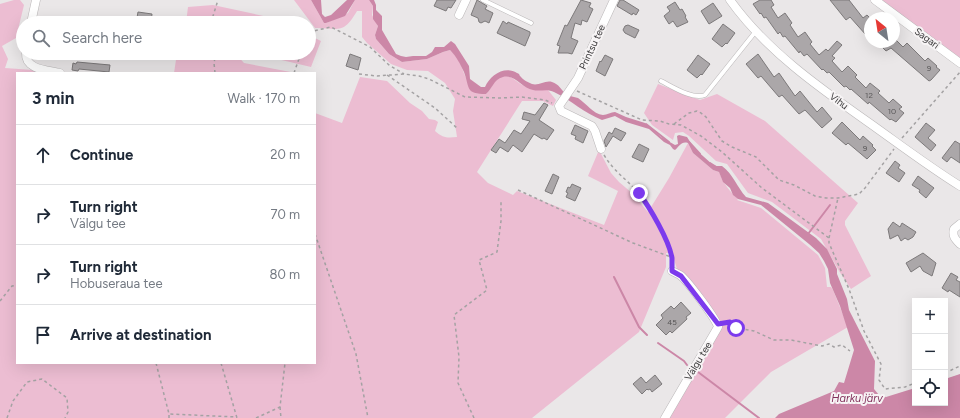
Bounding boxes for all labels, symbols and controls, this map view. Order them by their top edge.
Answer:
north arrow [864,12,900,48]
search box [16,16,316,60]
street label: Printsu tee [576,22,608,72]
street label: Sagari [912,25,942,51]
icon: search [30,27,52,49]
text: Search here [62,29,142,47]
house number: 9 [927,63,932,73]
text: 3 min [32,88,74,108]
street label: Vihu [827,90,851,112]
house number: 12 [865,90,873,100]
text: Walk · 170 m [228,91,300,106]
house number: 10 [888,106,896,116]
house number: 9 [863,143,868,153]
icon: ahead [32,144,54,166]
text: Continue [70,146,133,164]
text: 20 m [270,147,300,162]
route end [630,184,648,202]
text: Turn right [70,198,138,216]
icon: right [32,204,54,226]
text: 70 m [270,207,300,222]
text: Välgu tee [70,216,126,231]
text: Turn right [70,258,138,276]
icon: right [32,264,54,286]
text: 80 m [269,267,300,282]
text: Hobuseraua tee [70,276,163,291]
map controls [912,298,948,406]
button: + [912,298,948,334]
house number: 45 [667,317,677,327]
route start [727,319,745,337]
icon: arrive [32,324,54,346]
text: Arrive at destination [70,326,211,344]
button: − [912,334,948,370]
street label: Välgu tee [681,339,715,383]
button: locate [912,370,948,406]
water label: Harku järv [831,392,884,405]

